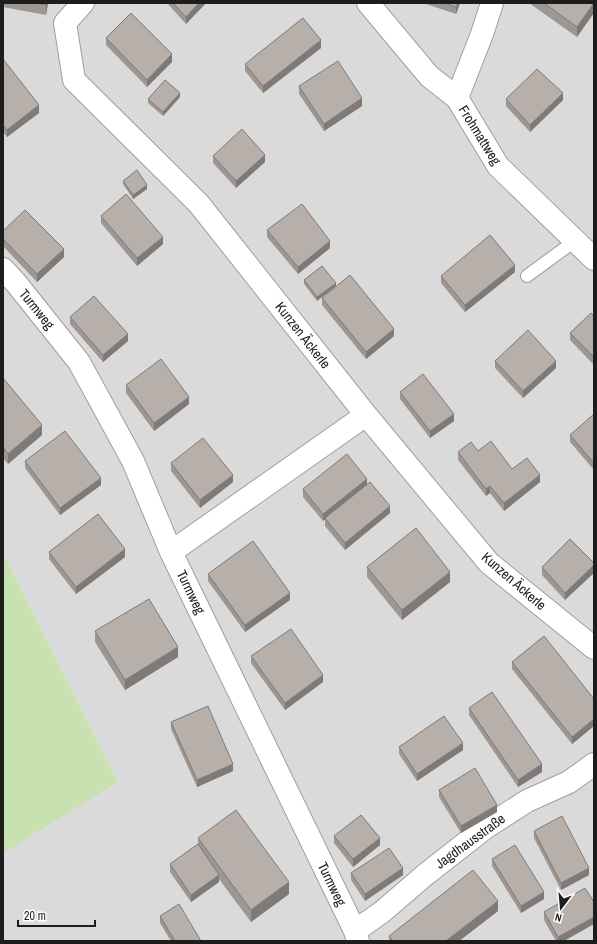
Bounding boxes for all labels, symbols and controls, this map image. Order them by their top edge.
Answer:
street label: Frohmattweg [455,102,506,169]
street label: Turmweg [15,285,59,333]
street label: Kunzen Äckerle [271,298,335,372]
street label: Kunzen Äckerle [478,548,550,614]
street label: Turmweg [173,567,210,618]
street label: Jagdhausstraße [431,810,509,872]
street label: Turmweg [314,859,351,910]
north arrow [541,888,581,928]
scale bar [18,902,95,928]
text: 20 m [24,908,46,924]
text: N [553,910,563,925]

